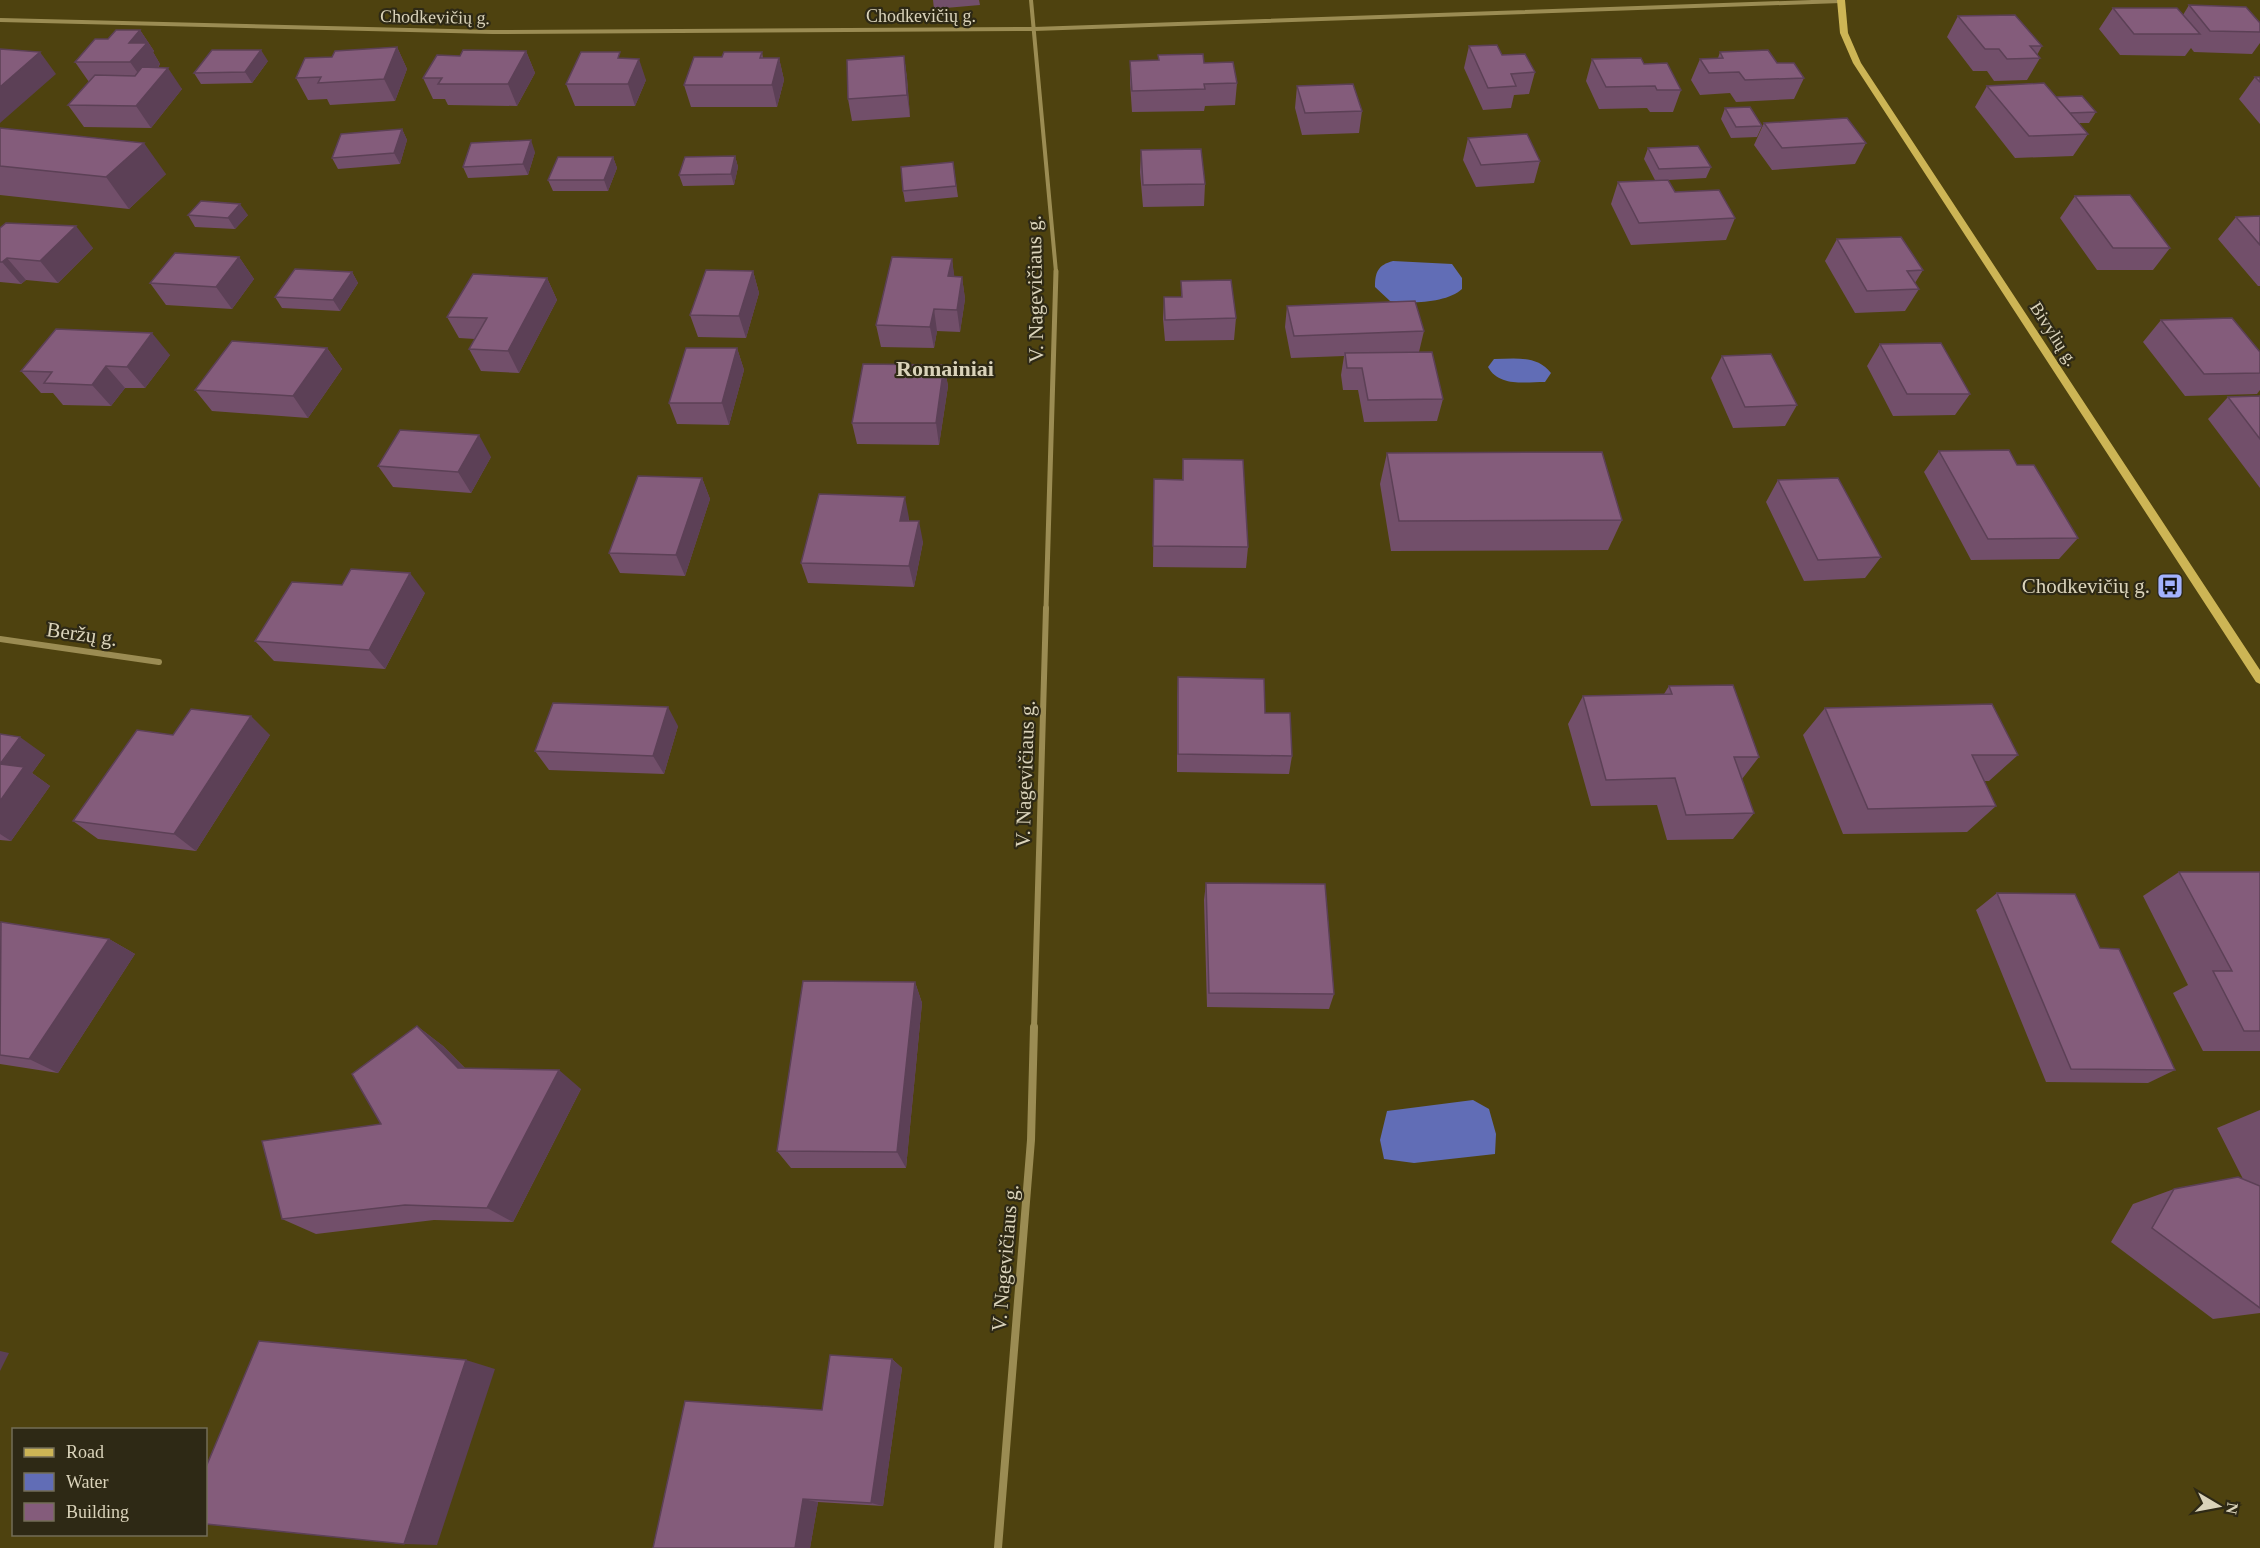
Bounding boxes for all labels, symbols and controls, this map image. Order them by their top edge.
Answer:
street label: Chodkevičių g. [380,6,490,28]
street label: Chodkevičių g. [866,6,976,26]
street label: V. Nagevičiaus g. [1022,215,1048,363]
street label: Bivylių g. [2026,298,2082,370]
district label: Romainiai [896,356,994,381]
bus stop icon: Chodkevičių g. [2155,571,2185,601]
place label: Chodkevičių g. [2022,574,2150,598]
street label: Beržų g. [45,617,119,651]
street label: V. Nagevičiaus g. [1010,700,1040,848]
street label: V. Nagevičiaus g. [987,1183,1023,1333]
legend [12,1428,207,1536]
text: Road [66,1442,104,1462]
text: Water [66,1472,109,1492]
north arrow [2188,1476,2248,1536]
text: N [2223,1501,2242,1516]
text: Building [66,1502,129,1522]

